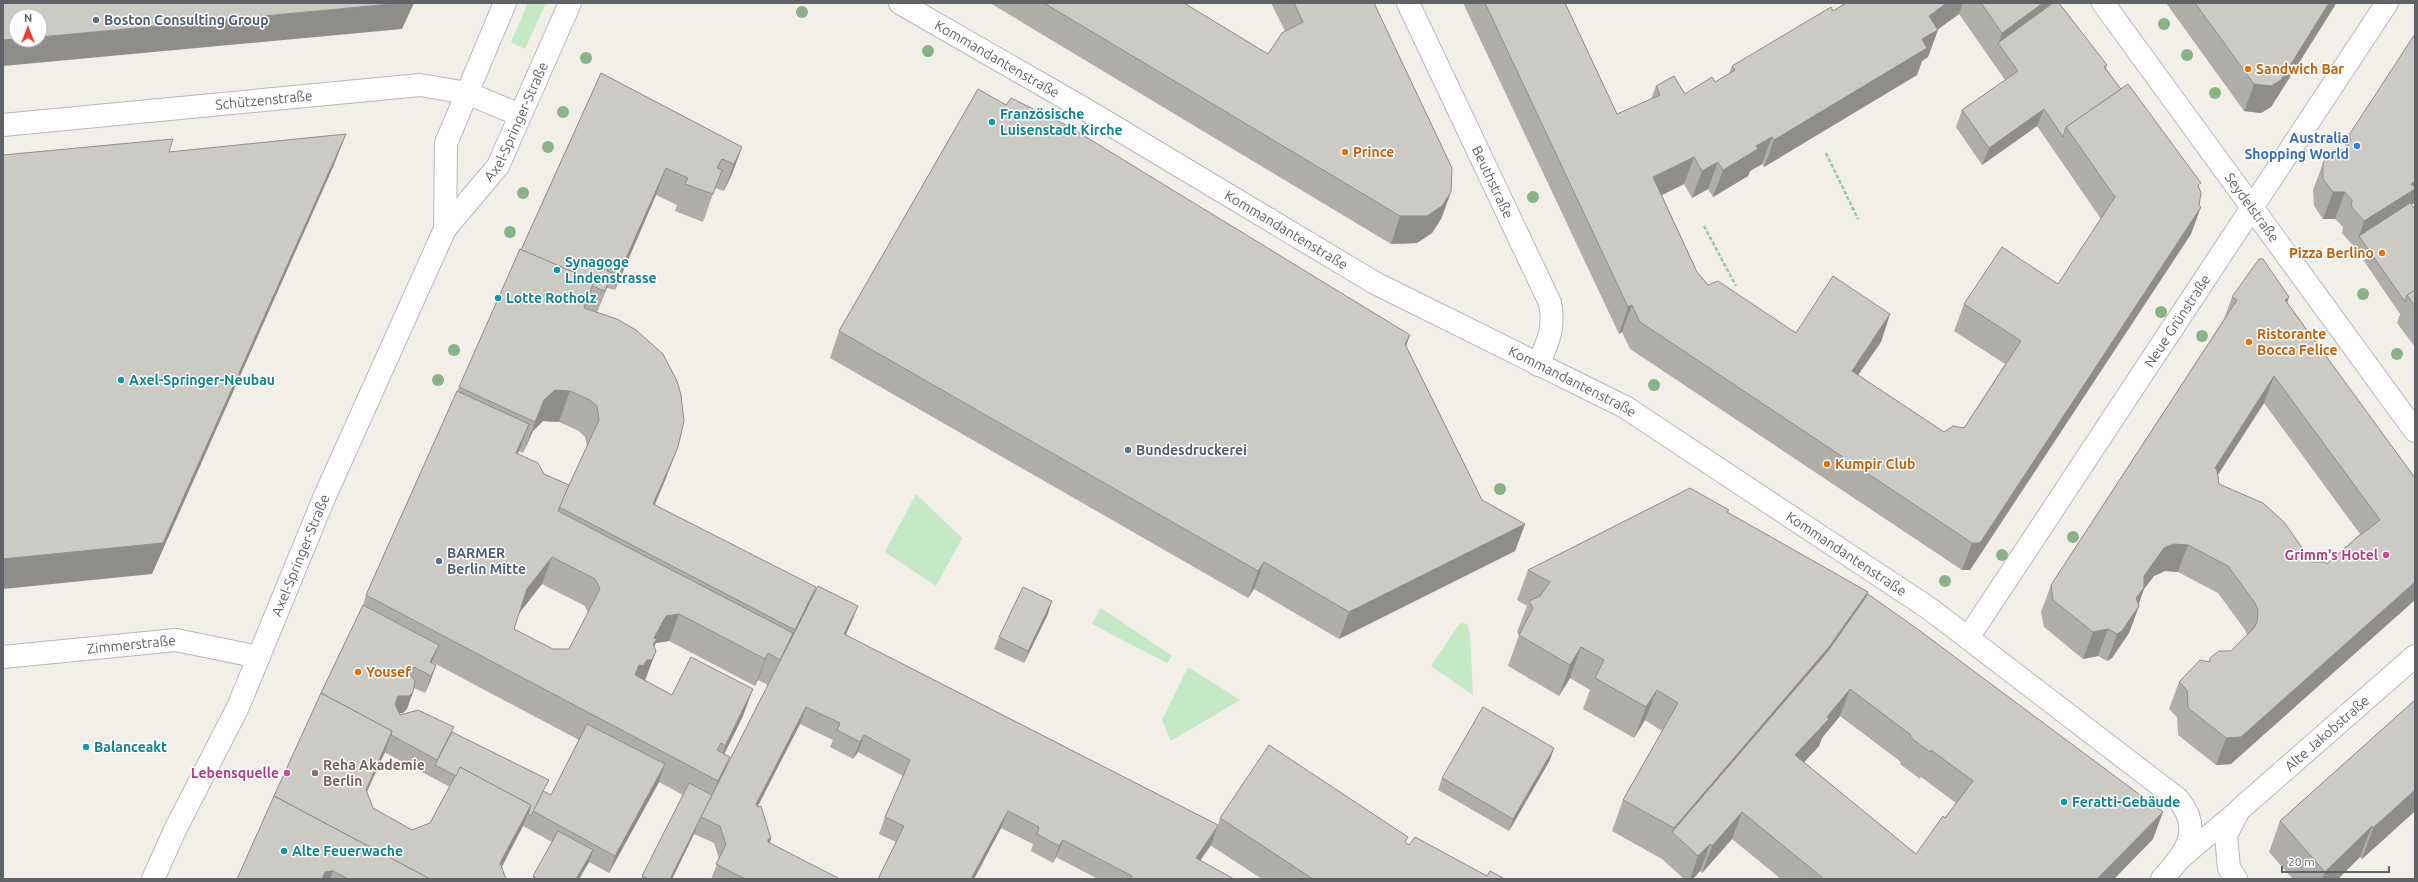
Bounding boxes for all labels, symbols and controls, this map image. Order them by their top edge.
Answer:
north arrow [8,8,48,48]
text: N [24,12,32,24]
place label: Boston Consulting Group [104,12,269,28]
marker: Boston Consulting Group [91,15,101,25]
street label: Kommandantenstraße [932,17,1062,101]
street label: Axel-Springer-Straße [481,59,551,185]
place label: Sandwich Bar [2256,61,2344,77]
marker: Sandwich Bar [2243,64,2253,74]
street label: Schützenstraße [214,87,313,113]
place label: Französische Luisenstadt Kirche [1000,106,1123,138]
marker: Französische Luisenstadt Kirche [987,117,997,127]
place label: Australia Shopping World [2244,130,2349,162]
marker: Australia Shopping World [2352,141,2362,151]
street label: Beuthstraße [1469,143,1517,221]
place label: Prince [1353,144,1394,160]
marker: Prince [1340,147,1350,157]
street label: Seydelstraße [2222,170,2283,245]
street label: Kommandantenstraße [1222,187,1351,273]
place label: Pizza Berlino [2289,245,2374,261]
marker: Pizza Berlino [2377,248,2387,258]
place label: Synagoge Lindenstrasse [565,254,657,286]
marker: Synagoge Lindenstrasse [552,265,562,275]
street label: Neue Grünstraße [2141,272,2214,370]
place label: Lotte Rotholz [506,290,597,306]
marker: Lotte Rotholz [493,293,503,303]
place label: Ristorante Bocca Felice [2257,326,2337,358]
marker: Ristorante Bocca Felice [2244,337,2254,347]
street label: Kommandantenstraße [1506,343,1639,420]
place label: Axel-Springer-Neubau [129,372,275,388]
marker: Axel-Springer-Neubau [116,375,126,385]
place label: Bundesdruckerei [1136,442,1247,458]
marker: Bundesdruckerei [1123,445,1133,455]
place label: Kumpir Club [1835,456,1915,472]
marker: Kumpir Club [1822,459,1832,469]
street label: Axel-Springer-Straße [268,492,333,619]
street label: Kommandantenstraße [1783,508,1910,599]
place label: BARMER Berlin Mitte [447,545,526,577]
place label: Grimm's Hotel [2285,547,2378,563]
marker: Grimm's Hotel [2381,550,2391,560]
marker: BARMER Berlin Mitte [434,556,444,566]
street label: Zimmerstraße [86,632,176,657]
place label: Yousef [366,664,411,680]
marker: Yousef [353,667,363,677]
street label: Alte Jakobstraße [2281,692,2372,774]
place label: Balanceakt [94,739,167,755]
marker: Balanceakt [81,742,91,752]
place label: Reha Akademie Berlin [323,757,425,789]
place label: Lebensquelle [191,765,279,781]
marker: Lebensquelle [282,768,292,778]
marker: Reha Akademie Berlin [310,768,320,778]
place label: Feratti-Gebäude [2072,794,2180,810]
marker: Feratti-Gebäude [2059,797,2069,807]
place label: Alte Feuerwache [292,843,403,859]
marker: Alte Feuerwache [279,846,289,856]
scale bar [2282,848,2389,874]
text: 20 m [2288,855,2315,868]

